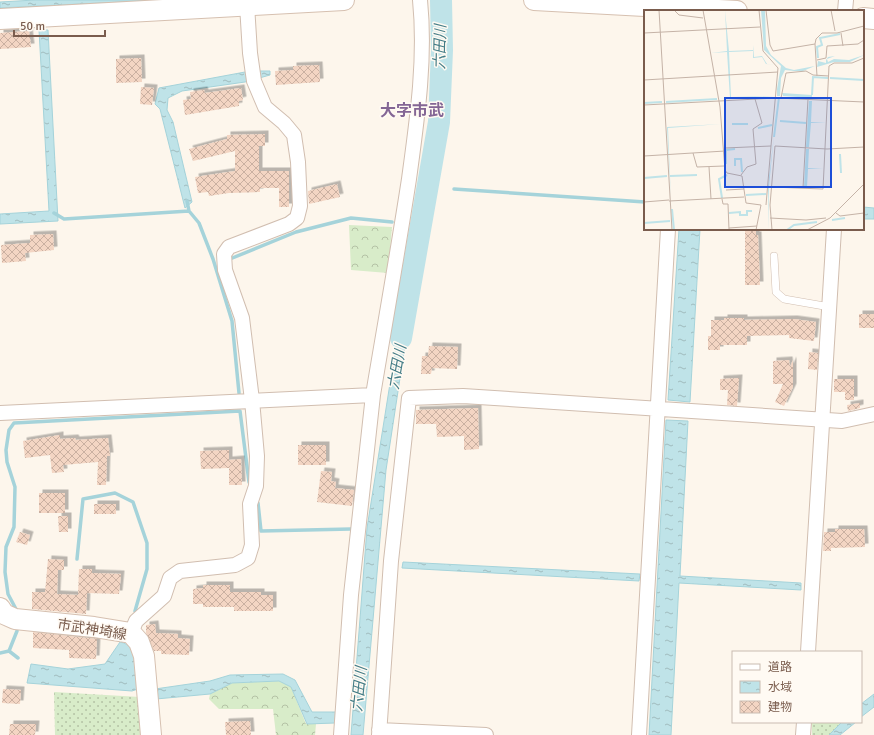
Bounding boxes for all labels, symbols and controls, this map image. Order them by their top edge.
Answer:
inset map [644,10,864,230]
scale bar [14,12,105,38]
text: 50 m [20,19,45,34]
water label: 六田川 [431,22,449,70]
district label: 大字市武 [380,101,444,121]
water label: 六田川 [384,341,410,391]
street label: 市武神埼線 [56,616,128,643]
legend [732,651,862,723]
text: 道路 [768,660,792,675]
water label: 六田川 [348,664,371,712]
text: 水域 [768,680,792,695]
text: 建物 [768,700,792,715]

